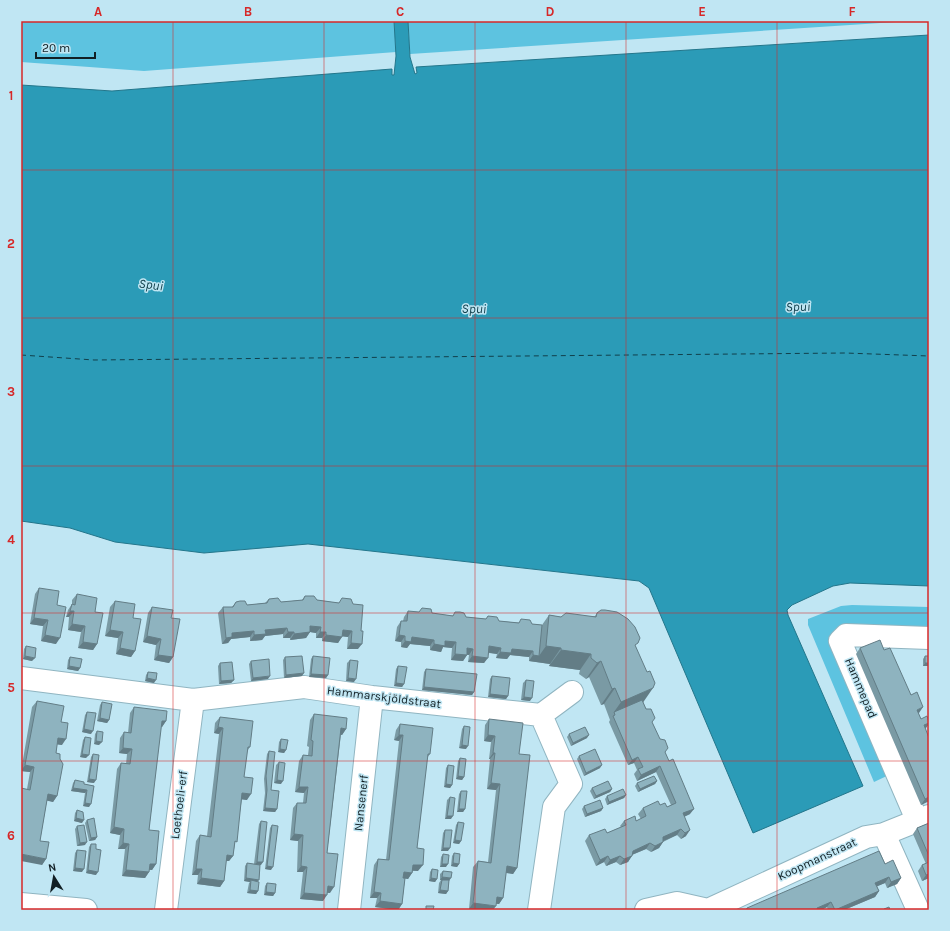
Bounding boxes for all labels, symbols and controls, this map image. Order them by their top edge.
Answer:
text: A [94,4,102,19]
text: B [244,4,252,19]
text: C [396,4,404,19]
text: D [546,4,555,19]
text: E [698,4,706,19]
text: F [848,4,856,19]
scale bar [36,34,95,60]
text: 20 m [42,41,70,55]
text: 1 [9,88,13,103]
text: 2 [7,236,15,251]
water label: Spui [138,276,165,294]
water label: Spui [786,299,811,314]
water label: Spui [462,301,487,316]
text: 3 [7,384,15,399]
text: 4 [7,532,15,547]
street label: Hammepad [842,656,880,720]
text: 5 [7,680,15,695]
street label: Hammarskjöldstraat [326,683,442,711]
street label: Loethoeli-erf [168,769,190,840]
street label: Nansenerf [351,773,371,832]
text: 6 [7,828,15,843]
street label: Koopmanstraat [775,834,859,883]
north arrow [34,857,74,897]
text: N [47,861,57,875]

